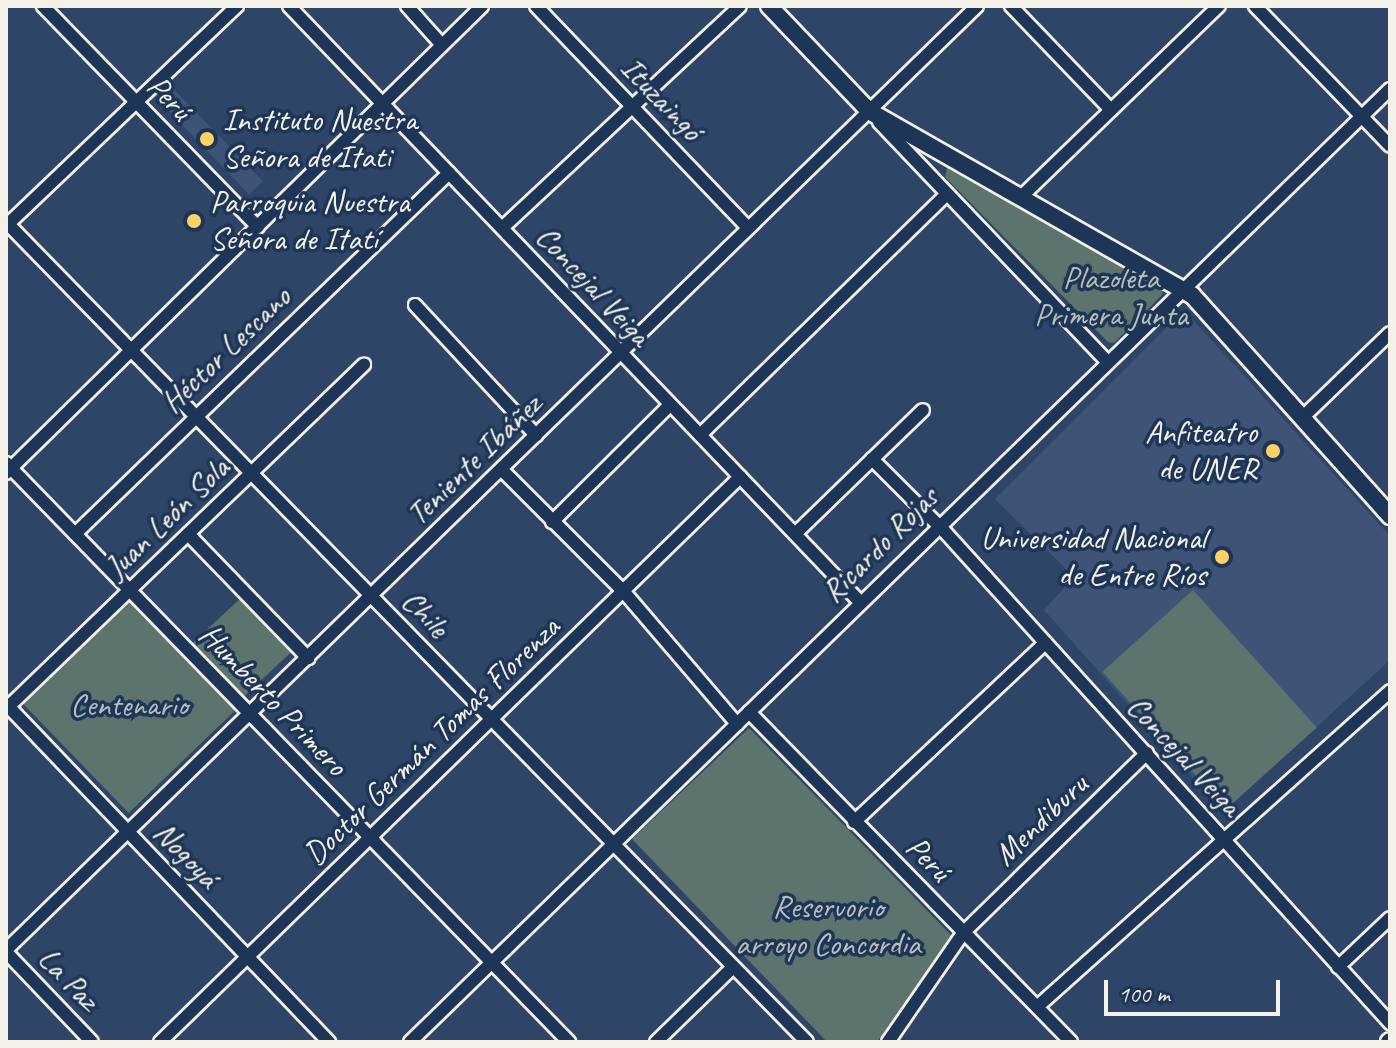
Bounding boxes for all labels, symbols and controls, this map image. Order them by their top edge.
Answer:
street label: Ituzaingó [612,49,710,149]
street label: Perú [139,67,199,129]
place label: Instituto Nuestra Señora de Itati [223,102,417,177]
marker: Instituto Nuestra Señora de Itati [198,130,216,148]
place label: Parroquia Nuestra Señora de Itatí [210,184,410,259]
marker: Parroquia Nuestra Señora de Itatí [185,212,203,230]
street label: Concejal Veiga [528,218,658,354]
park label: Plazoleta Primera Junta [1034,260,1188,335]
street label: Héctor Lescano [153,279,299,421]
street label: Teniente Ibáñez [399,386,549,534]
place label: Anfiteatro de UNER [1145,414,1257,489]
marker: Anfiteatro de UNER [1264,442,1282,460]
street label: Juan León Sola [97,449,237,587]
street label: Ricardo Rojas [814,479,946,611]
place label: Universidad Nacional de Entre Ríos [978,520,1206,595]
marker: Universidad Nacional de Entre Ríos [1213,548,1231,566]
street label: Chile [393,582,457,646]
street label: Doctor Germán Tomas Florenza [296,609,568,873]
street label: Humberto Primero [190,615,356,785]
park label: Centenario [70,686,188,724]
street label: Concejal Veiga [1119,688,1249,824]
street label: Mendiburu [986,766,1096,874]
street label: Nogoyá [145,814,227,896]
street label: Perú [897,828,959,890]
park label: Reservorio arroyo Concordia [735,889,921,964]
street label: La Paz [29,939,107,1019]
scale bar [1108,964,1284,1014]
text: 100 m [1118,979,1170,1009]

